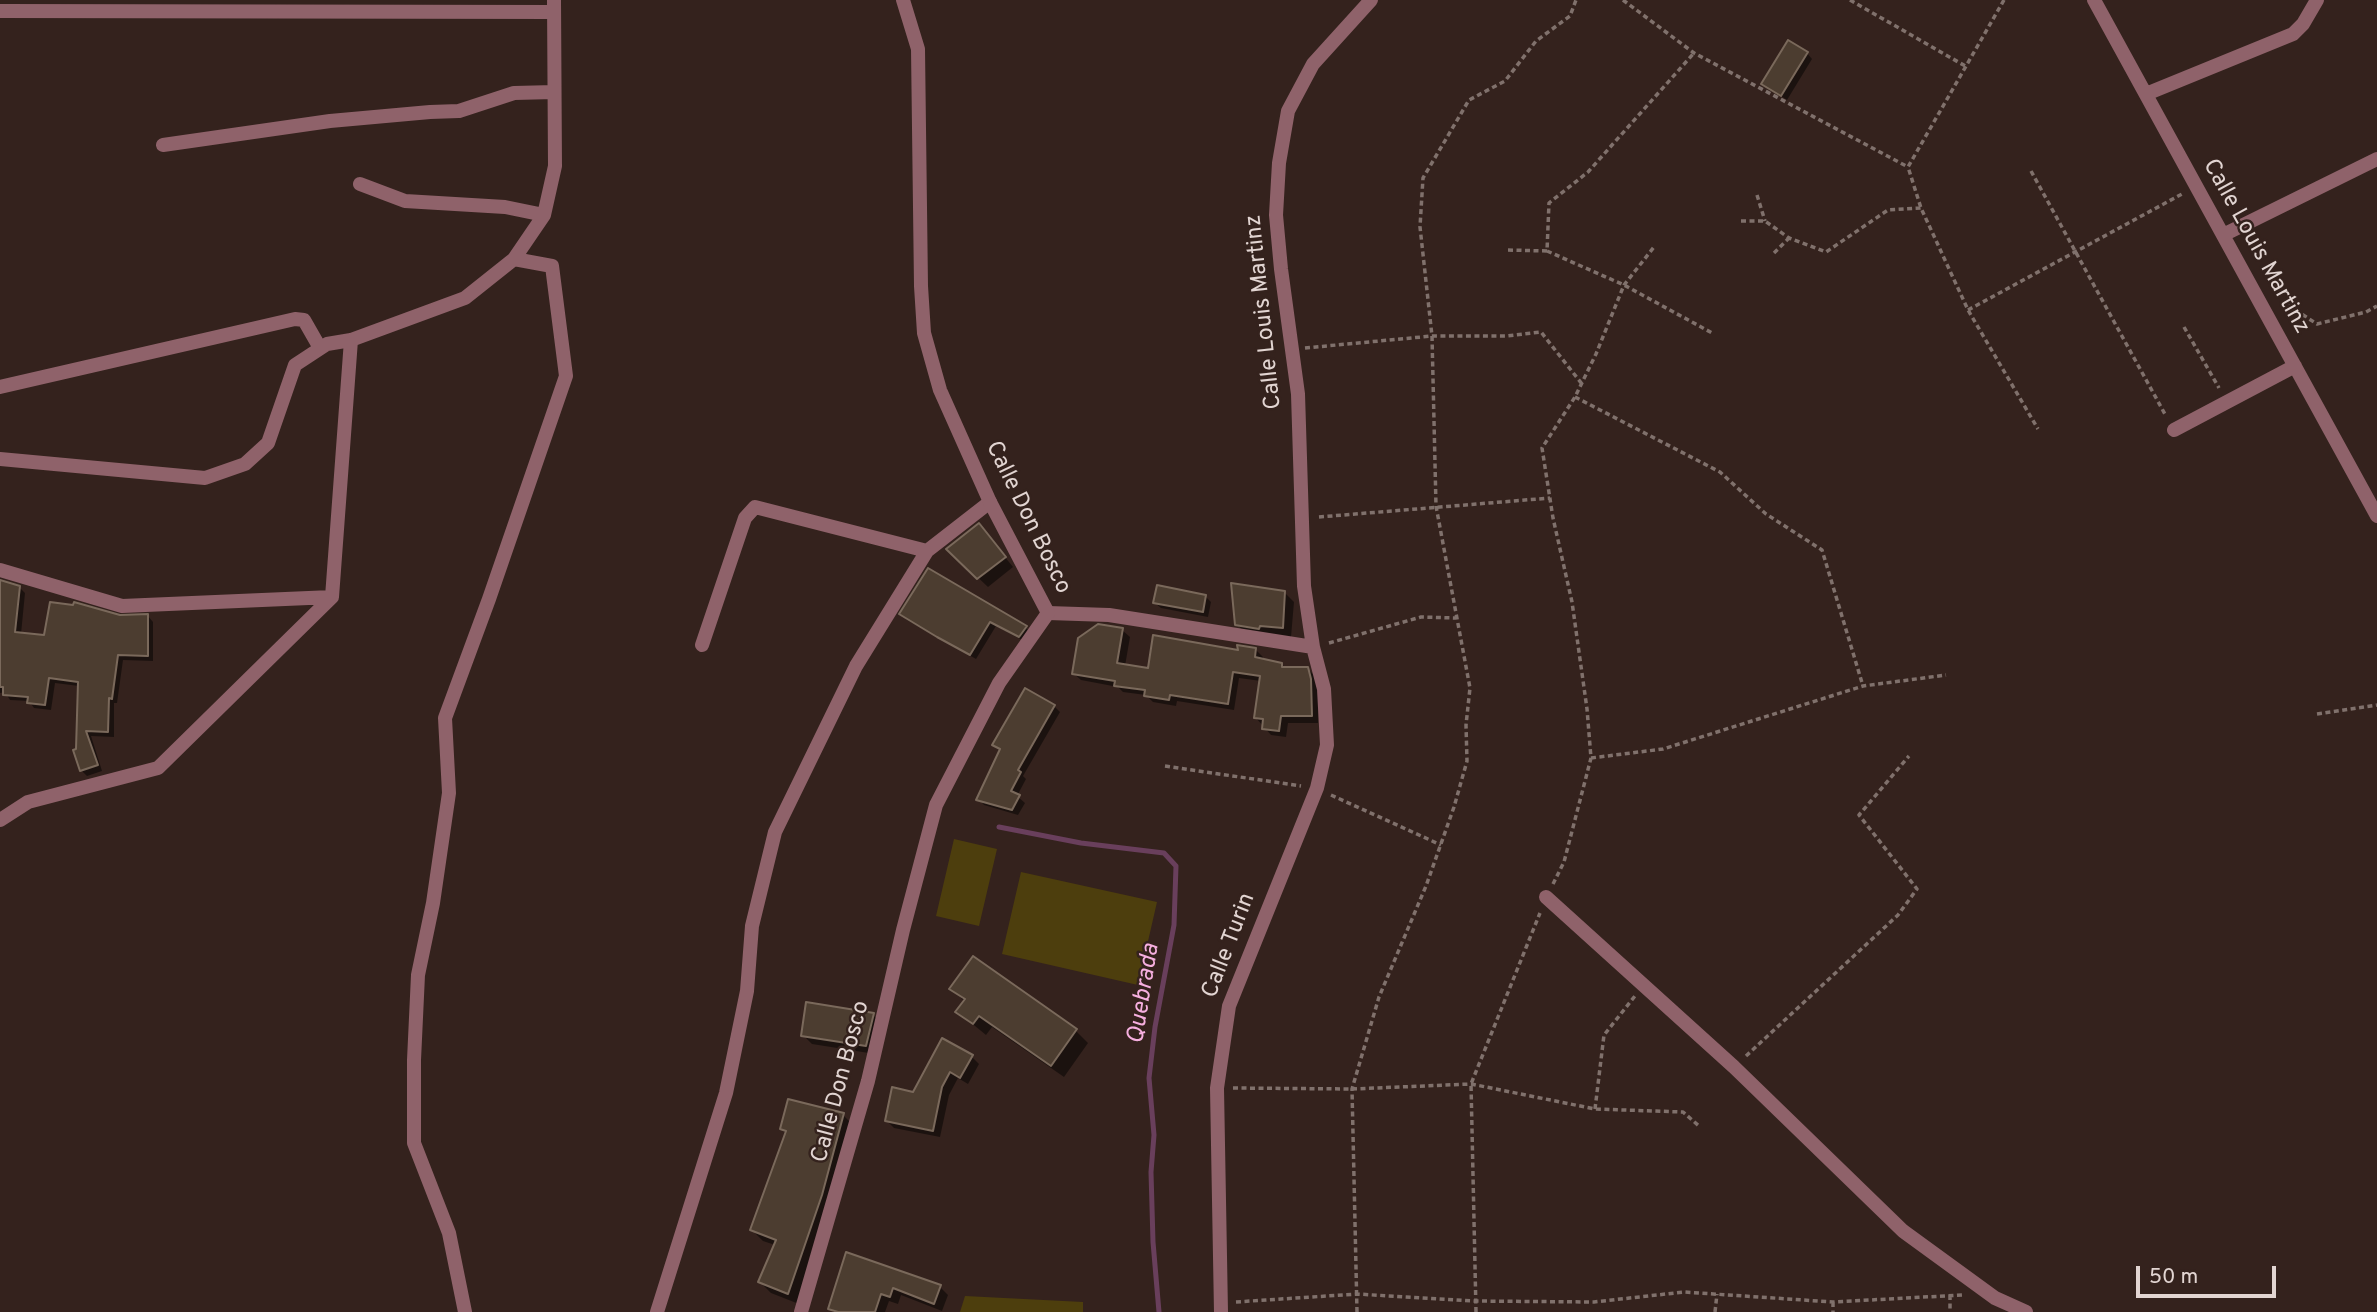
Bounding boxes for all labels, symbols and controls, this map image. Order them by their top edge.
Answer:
street label: Calle Louis Martinz [2196,155,2314,339]
street label: Calle Louis Martinz [1241,213,1289,411]
street label: Calle Don Bosco [978,437,1076,599]
street label: Calle Turin [1197,890,1263,1002]
water label: Quebrada [1123,942,1167,1046]
street label: Calle Don Bosco [807,998,877,1166]
scale bar [2139,1252,2279,1296]
text: 50 m [2149,1264,2198,1291]

